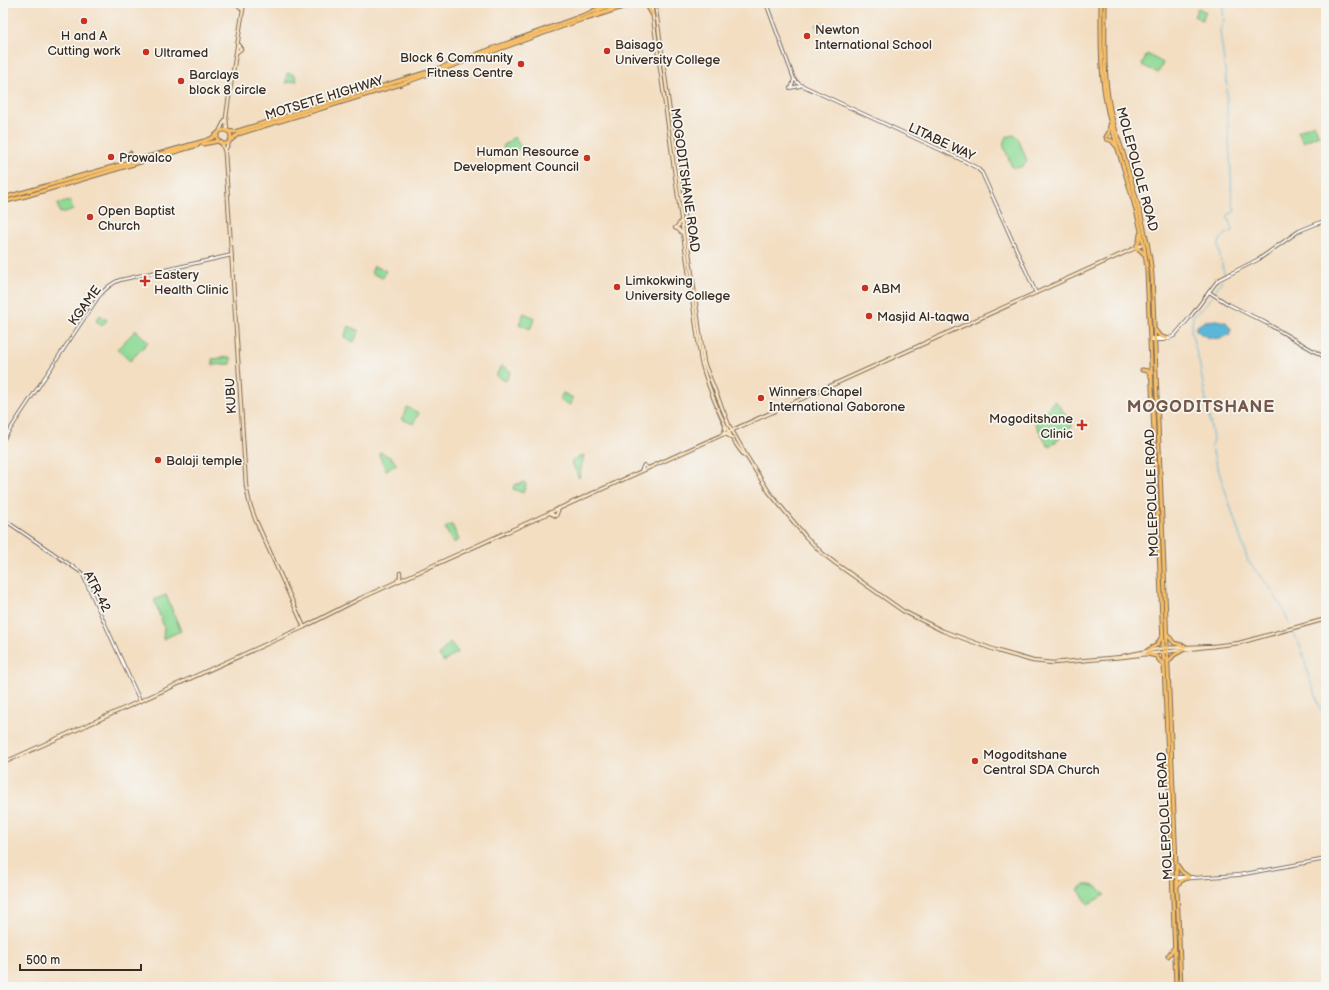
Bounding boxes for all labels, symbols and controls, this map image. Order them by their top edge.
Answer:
marker: H and A Cutting work [79,16,89,26]
place label: Newton International School [815,22,932,53]
place label: H and A Cutting work [48,28,121,59]
marker: Newton International School [802,31,812,41]
place label: Baisago University College [615,37,721,68]
place label: Ultramed [154,45,208,61]
marker: Baisago University College [602,46,612,56]
marker: Ultramed [141,47,151,57]
place label: Block 6 Community Fitness Centre [400,50,513,81]
marker: Block 6 Community Fitness Centre [516,59,526,69]
place label: Barclays block 8 circle [189,67,267,98]
street label: MOTSETE HIGHWAY [263,72,386,124]
marker: Barclays block 8 circle [176,76,186,86]
street label: MOLEPOLOLE ROAD [1113,105,1161,233]
street label: MOGODITSHANE ROAD [667,107,703,253]
street label: LITABE WAY [906,120,978,164]
place label: Human Resource Development Council [453,144,579,175]
place label: Prowalco [119,150,172,166]
marker: Prowalco [106,152,116,162]
marker: Human Resource Development Council [582,153,592,163]
place label: Open Baptist Church [98,203,175,234]
marker: Open Baptist Church [85,212,95,222]
place label: Eastery Health Clinic [154,267,229,298]
place label: Limkokwing University College [625,273,731,304]
marker: Eastery Health Clinic [139,275,151,287]
place label: ABM [873,281,901,297]
street label: KGAME [65,282,105,329]
marker: Limkokwing University College [612,282,622,292]
marker: ABM [860,283,870,293]
place label: Masjid Al-taqwa [877,309,969,325]
marker: Masjid Al-taqwa [864,311,874,321]
street label: KUBU [222,377,240,415]
place label: Winners Chapel International Gaborone [769,384,906,415]
marker: Winners Chapel International Gaborone [756,393,766,403]
district label: MOGODITSHANE [1127,397,1275,417]
place label: Mogoditshane Clinic [989,411,1073,442]
marker: Mogoditshane Clinic [1076,419,1088,431]
street label: MOLEPOLOLE ROAD [1142,429,1162,557]
place label: Balaji temple [166,453,242,469]
marker: Balaji temple [153,455,163,465]
street label: ATR-42 [80,568,114,615]
place label: Mogoditshane Central SDA Church [983,747,1100,778]
street label: MOLEPOLOLE ROAD [1154,752,1176,880]
marker: Mogoditshane Central SDA Church [970,756,980,766]
scale bar [20,946,141,972]
text: 500 m [26,953,60,968]

